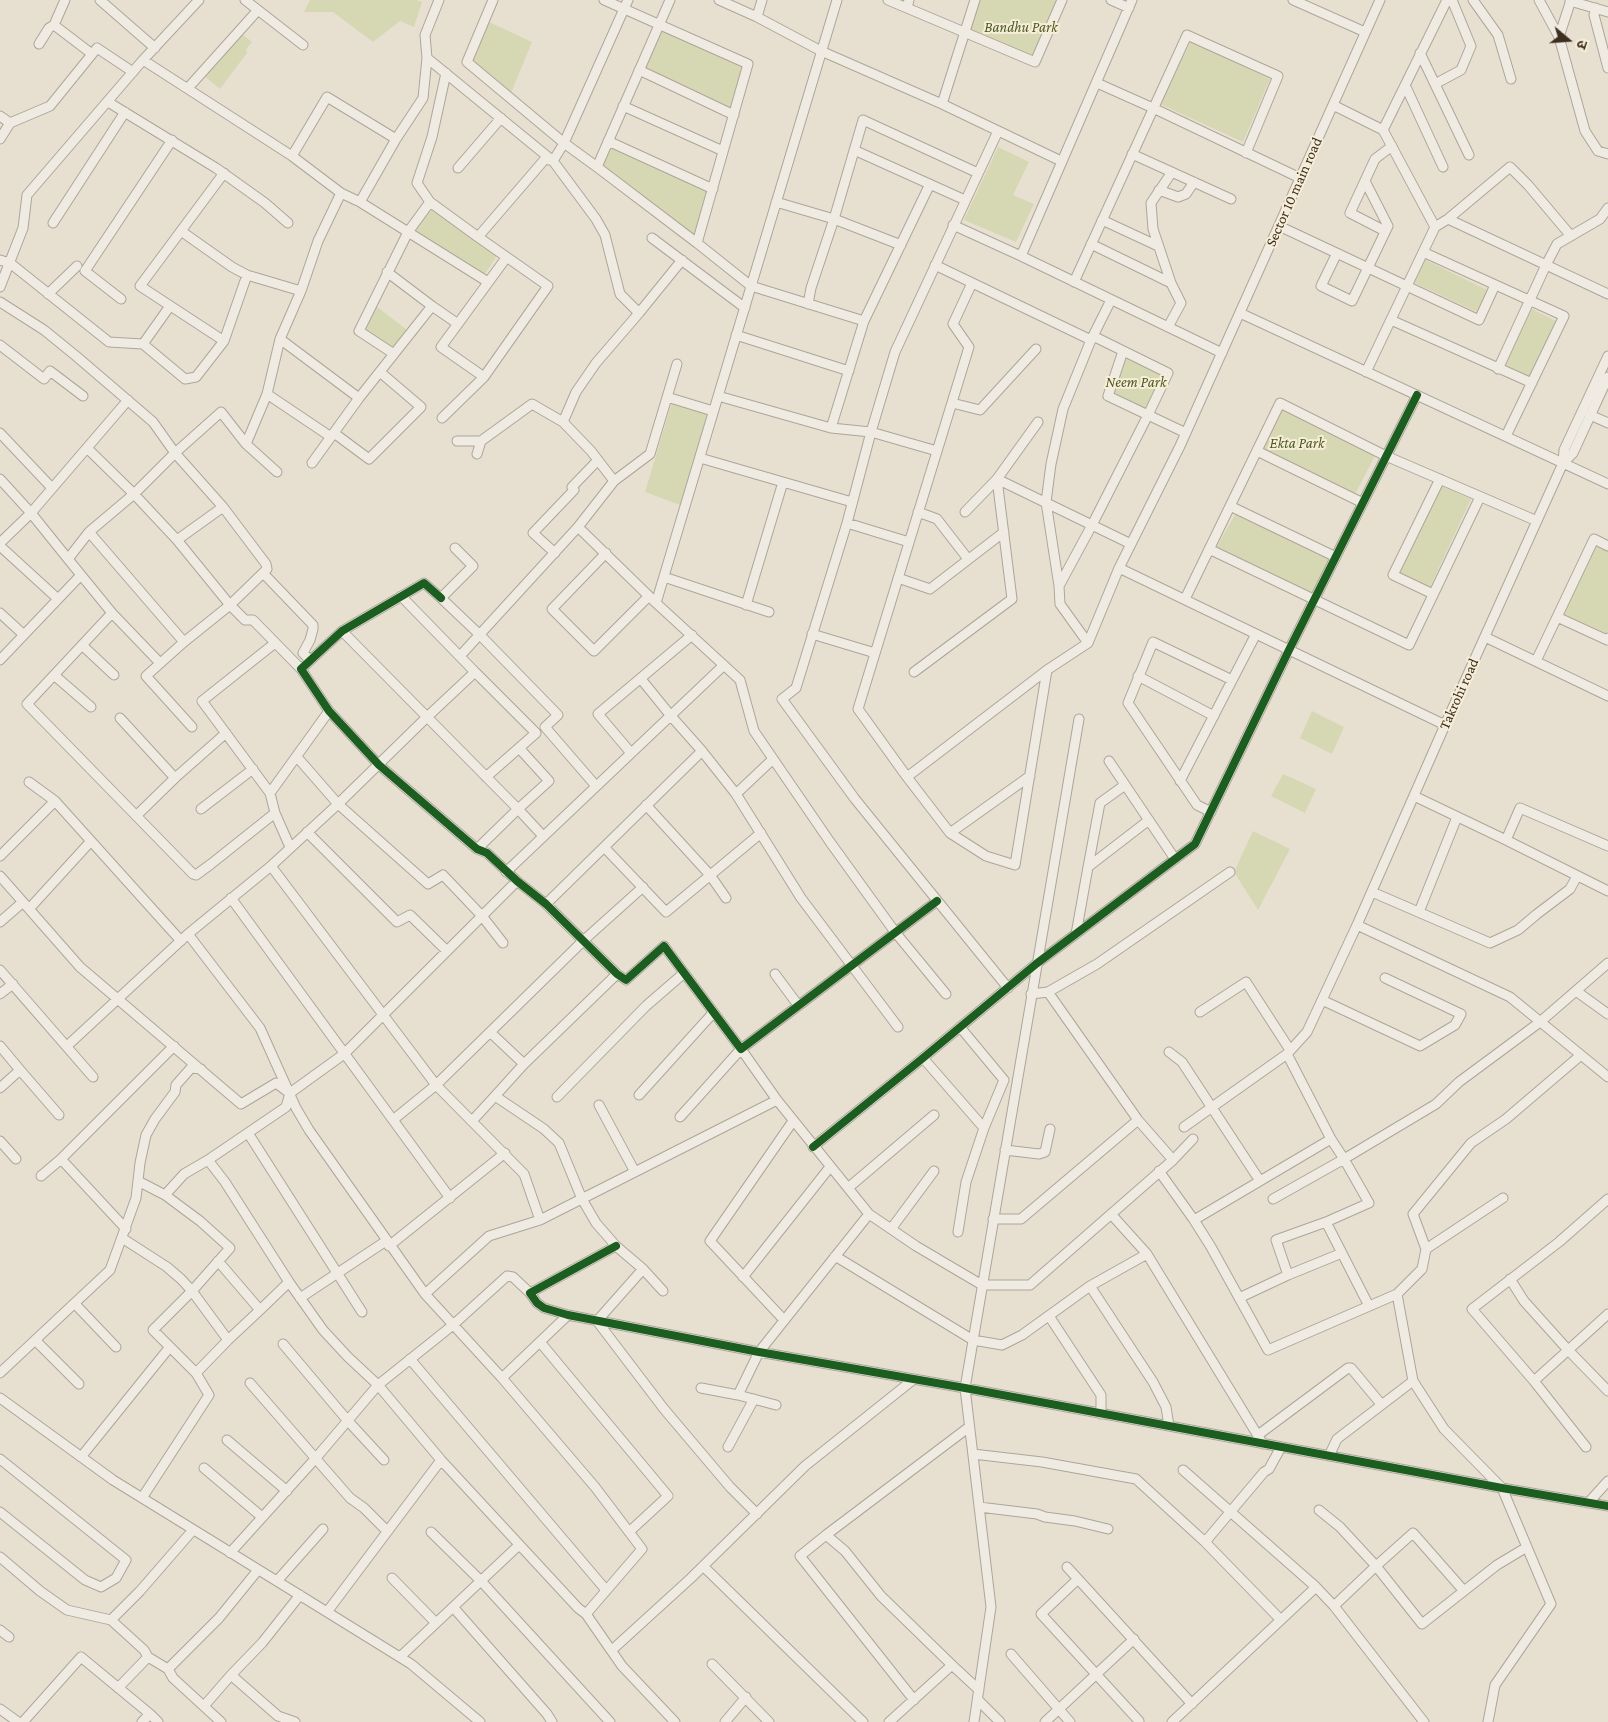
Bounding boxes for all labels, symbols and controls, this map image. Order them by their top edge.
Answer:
north arrow [1543,15,1593,65]
park label: Bandhu Park [984,18,1058,36]
text: उ [1573,38,1591,51]
street label: Sector 10 main road [1262,135,1326,249]
park label: Neem Park [1106,373,1166,391]
park label: Ekta Park [1270,434,1324,452]
street label: Takrohi road [1435,655,1483,733]

